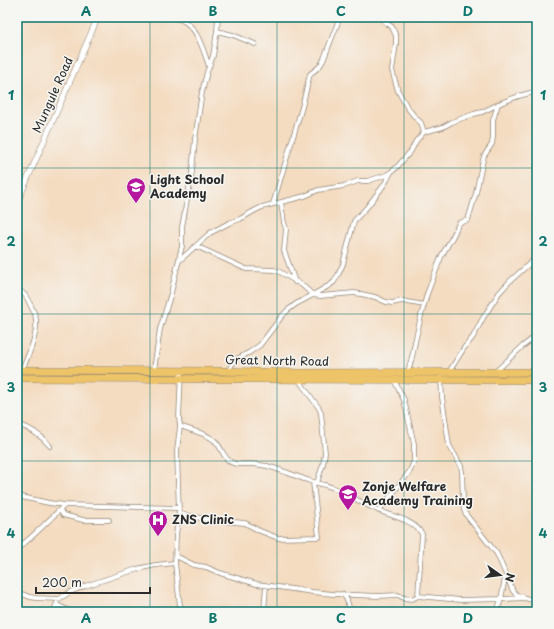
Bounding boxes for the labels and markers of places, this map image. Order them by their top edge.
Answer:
place label: Light School Academy [149,170,225,202]
school or university icon: Light School Academy [125,176,147,204]
place label: Zonje Welfare Academy Training [361,477,473,509]
school or university icon: Zonje Welfare Academy Training [337,483,359,511]
hospital icon: ZNS Clinic [147,509,169,537]
place label: ZNS Clinic [172,510,235,528]

